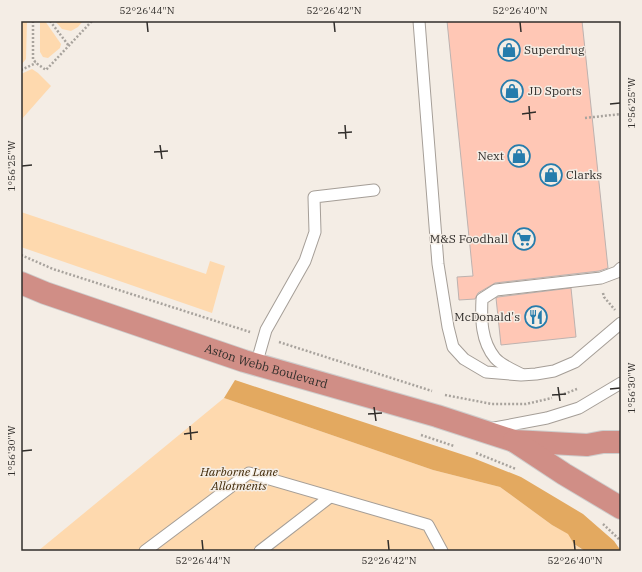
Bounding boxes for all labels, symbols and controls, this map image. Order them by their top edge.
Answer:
text: 52°26'44"N [120,4,175,17]
text: 52°26'42"N [307,4,362,17]
text: 52°26'40"N [493,4,548,17]
shop icon: Superdrug [496,37,522,63]
place label: Superdrug [524,42,585,57]
text: 1°56'25"W [625,77,638,129]
shop icon: JD Sports [499,78,525,104]
place label: JD Sports [528,83,582,98]
text: 1°56'25"W [5,140,18,192]
shop icon: Next [506,143,532,169]
place label: Next [477,148,504,163]
shop icon: Clarks [538,162,564,188]
place label: Clarks [566,167,602,182]
supermarket icon: M&S Foodhall [511,226,537,252]
place label: M&S Foodhall [430,231,508,246]
restaurant icon: McDonald's [523,304,549,330]
place label: McDonald's [454,309,520,324]
street label: Aston Webb Boulevard [203,340,330,391]
text: 1°56'30"W [625,362,638,414]
text: 1°56'30"W [5,425,18,477]
park label: Harborne Lane Allotments [199,464,278,493]
text: 52°26'44"N [176,554,231,567]
text: 52°26'42"N [362,554,417,567]
text: 52°26'40"N [548,554,603,567]

